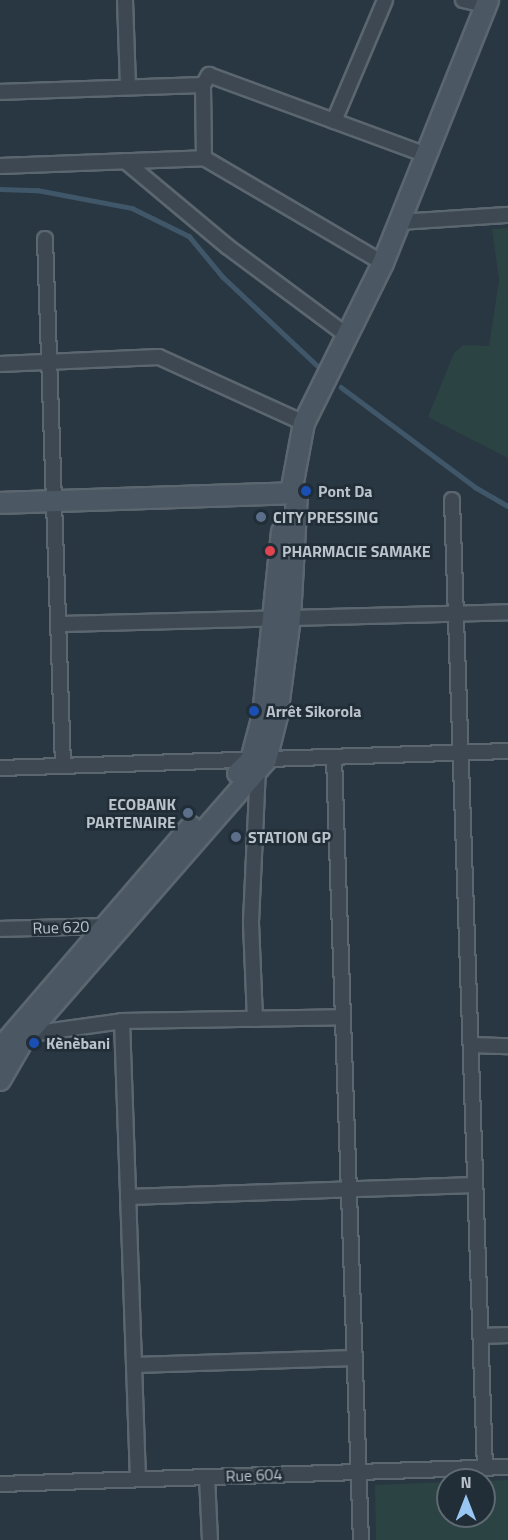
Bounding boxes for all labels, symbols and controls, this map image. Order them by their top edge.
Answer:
place label: Pont Da [318,481,373,501]
marker: Pont Da [299,484,313,498]
place label: CITY PRESSING [273,507,378,527]
marker: CITY PRESSING [254,510,268,524]
place label: PHARMACIE SAMAKE [282,541,431,561]
marker: PHARMACIE SAMAKE [263,544,277,558]
place label: Arrêt Sikorola [266,701,361,721]
marker: Arrêt Sikorola [247,704,261,718]
place label: ECOBANK PARTENAIRE [86,794,176,832]
marker: ECOBANK PARTENAIRE [181,806,195,820]
place label: STATION GP [248,827,331,847]
marker: STATION GP [229,830,243,844]
street label: Rue 620 [32,916,90,938]
place label: Kènèbani [46,1033,110,1053]
marker: Kènèbani [27,1036,41,1050]
street label: Rue 604 [225,1464,283,1486]
north arrow [436,1468,496,1528]
text: N [460,1470,472,1494]

